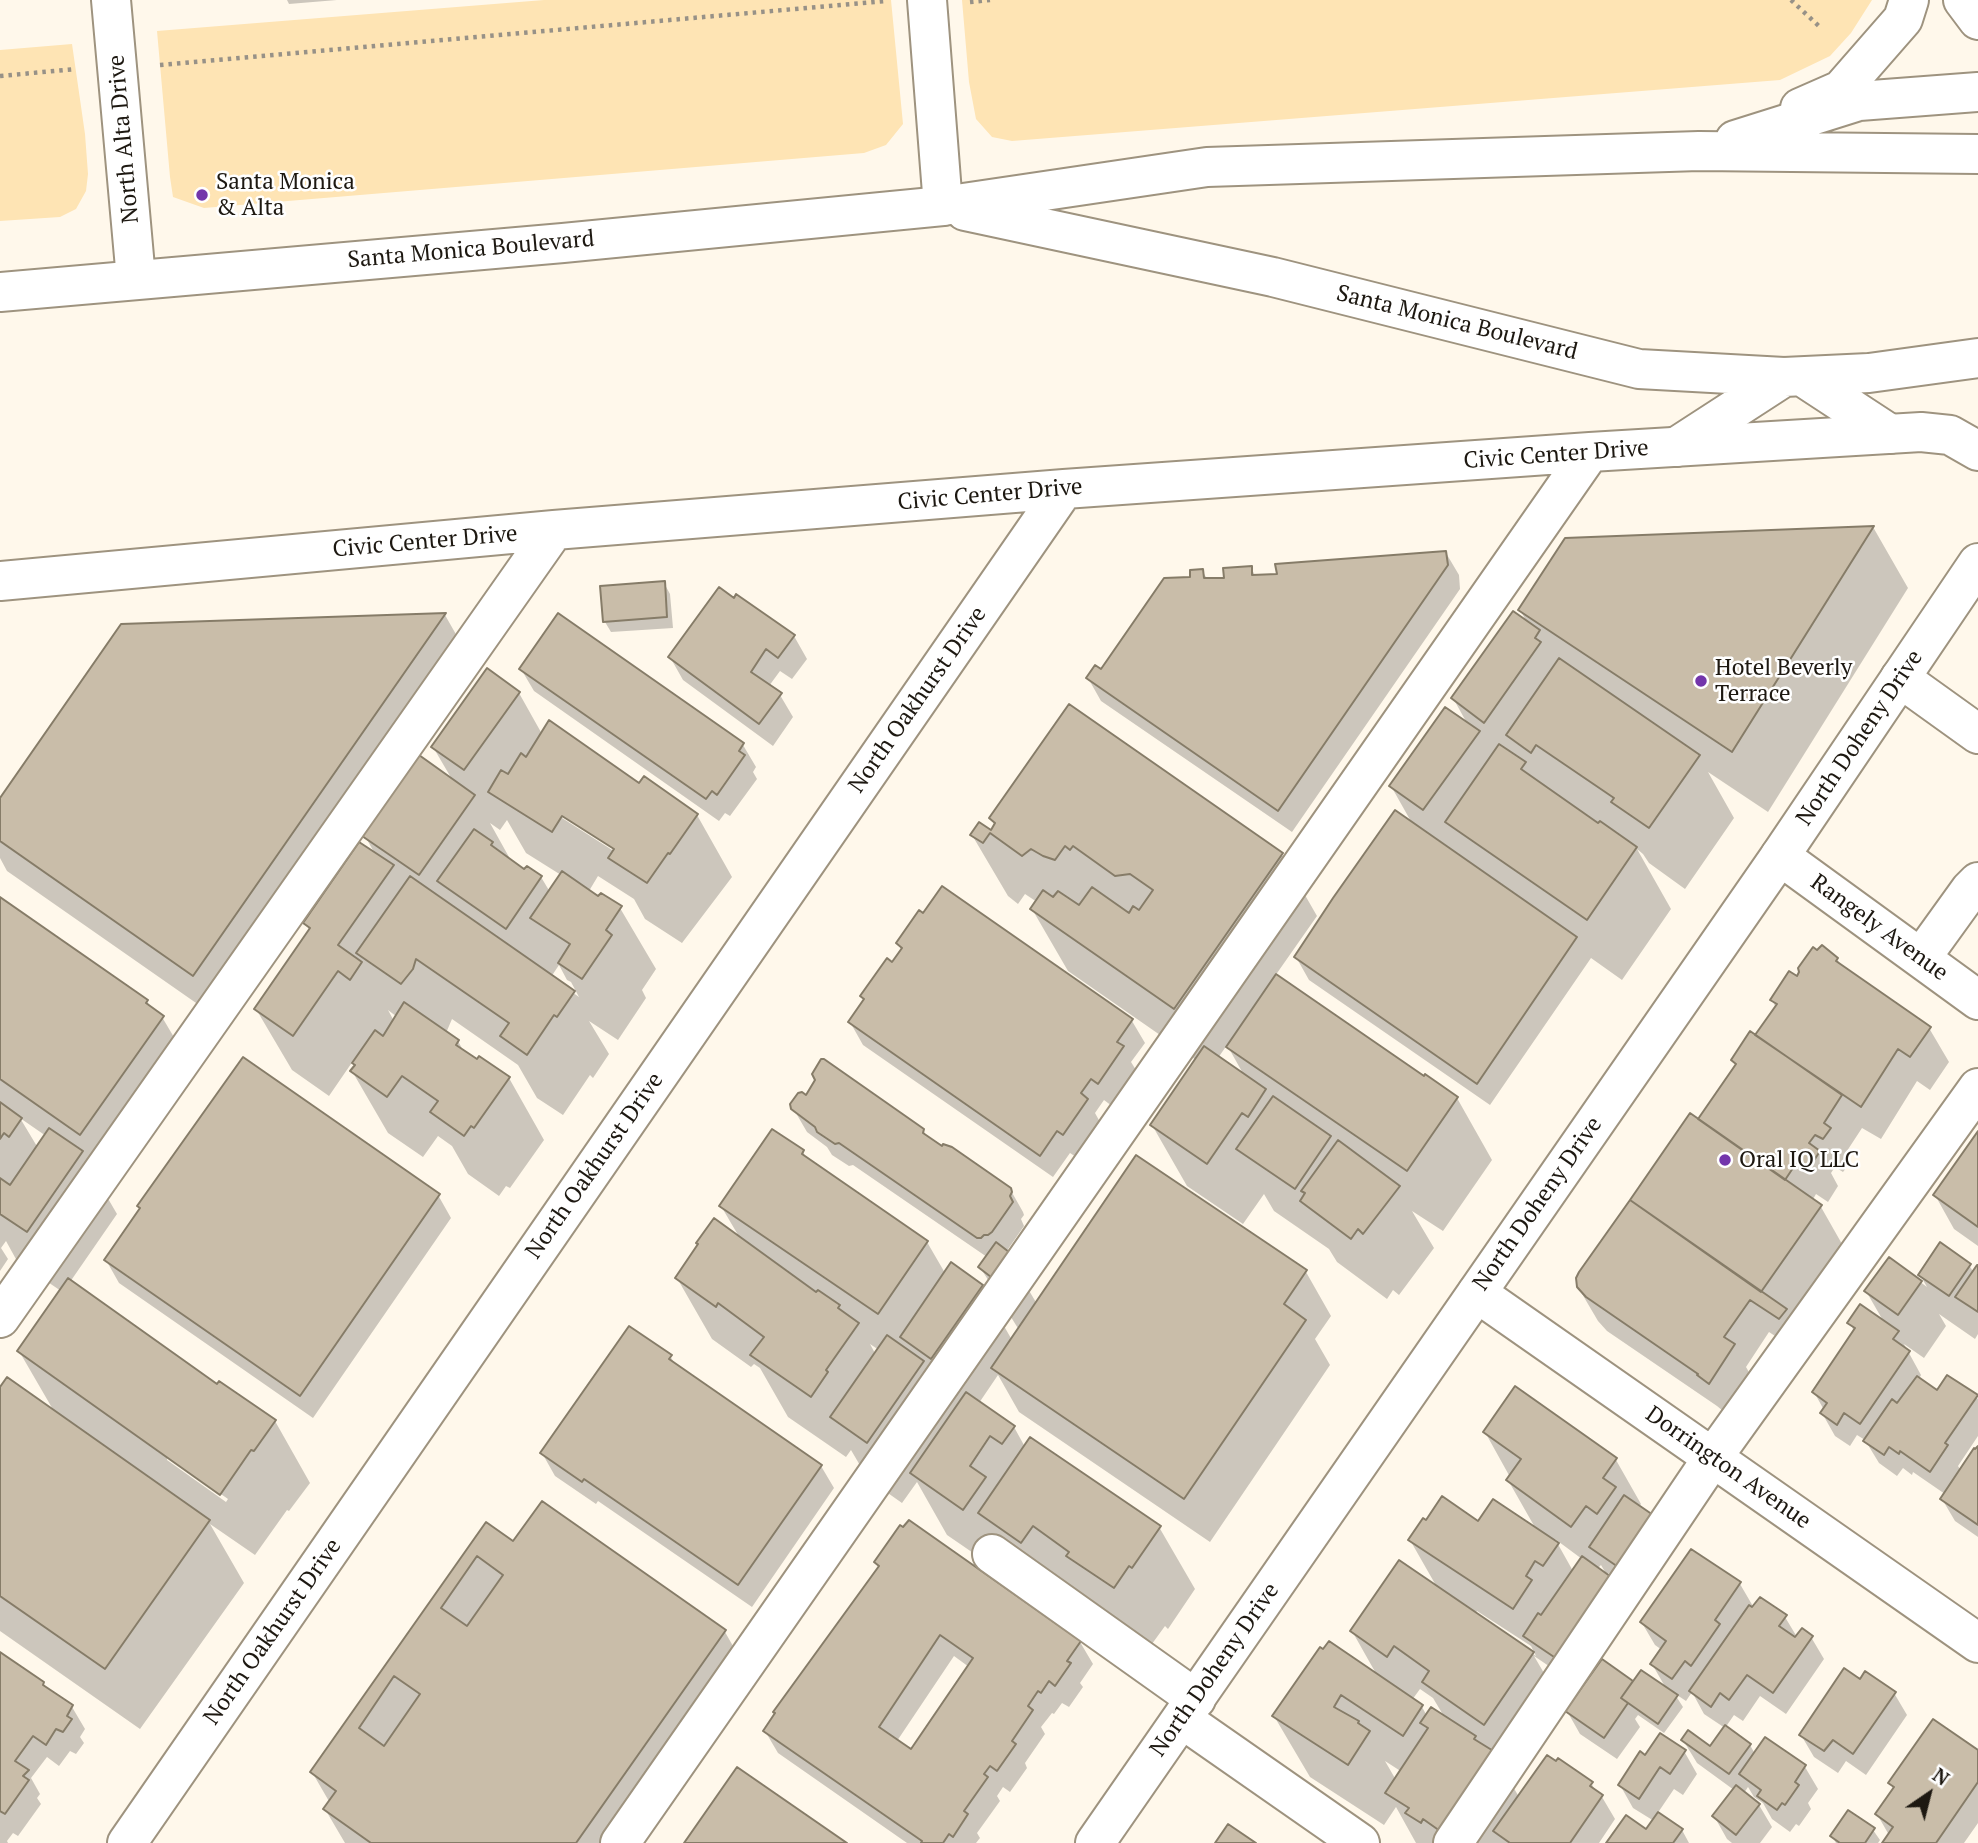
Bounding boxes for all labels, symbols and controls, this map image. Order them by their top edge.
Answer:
street label: North Alta Drive [103,54,145,224]
place label: Santa Monica & Alta [216,168,355,222]
marker: Santa Monica & Alta [194,187,210,203]
street label: Santa Monica Boulevard [347,225,595,275]
street label: Santa Monica Boulevard [1334,280,1580,366]
street label: Civic Center Drive [1463,435,1649,475]
street label: Civic Center Drive [896,473,1084,517]
street label: Civic Center Drive [331,520,519,564]
street label: North Oakhurst Drive [843,602,993,798]
street label: North Doheny Drive [1791,645,1929,831]
place label: Hotel Beverly Terrace [1715,654,1852,708]
marker: Hotel Beverly Terrace [1693,673,1709,689]
street label: Rangely Avenue [1805,869,1953,987]
street label: North Oakhurst Drive [520,1068,670,1264]
street label: North Doheny Drive [1468,1112,1608,1296]
place label: Oral IQ LLC [1739,1146,1859,1174]
marker: Oral IQ LLC [1717,1152,1733,1168]
street label: Dorrington Avenue [1640,1401,1816,1535]
street label: North Oakhurst Drive [198,1534,348,1730]
street label: North Doheny Drive [1145,1578,1285,1762]
north arrow [1894,1759,1964,1829]
text: N [1928,1762,1954,1791]

